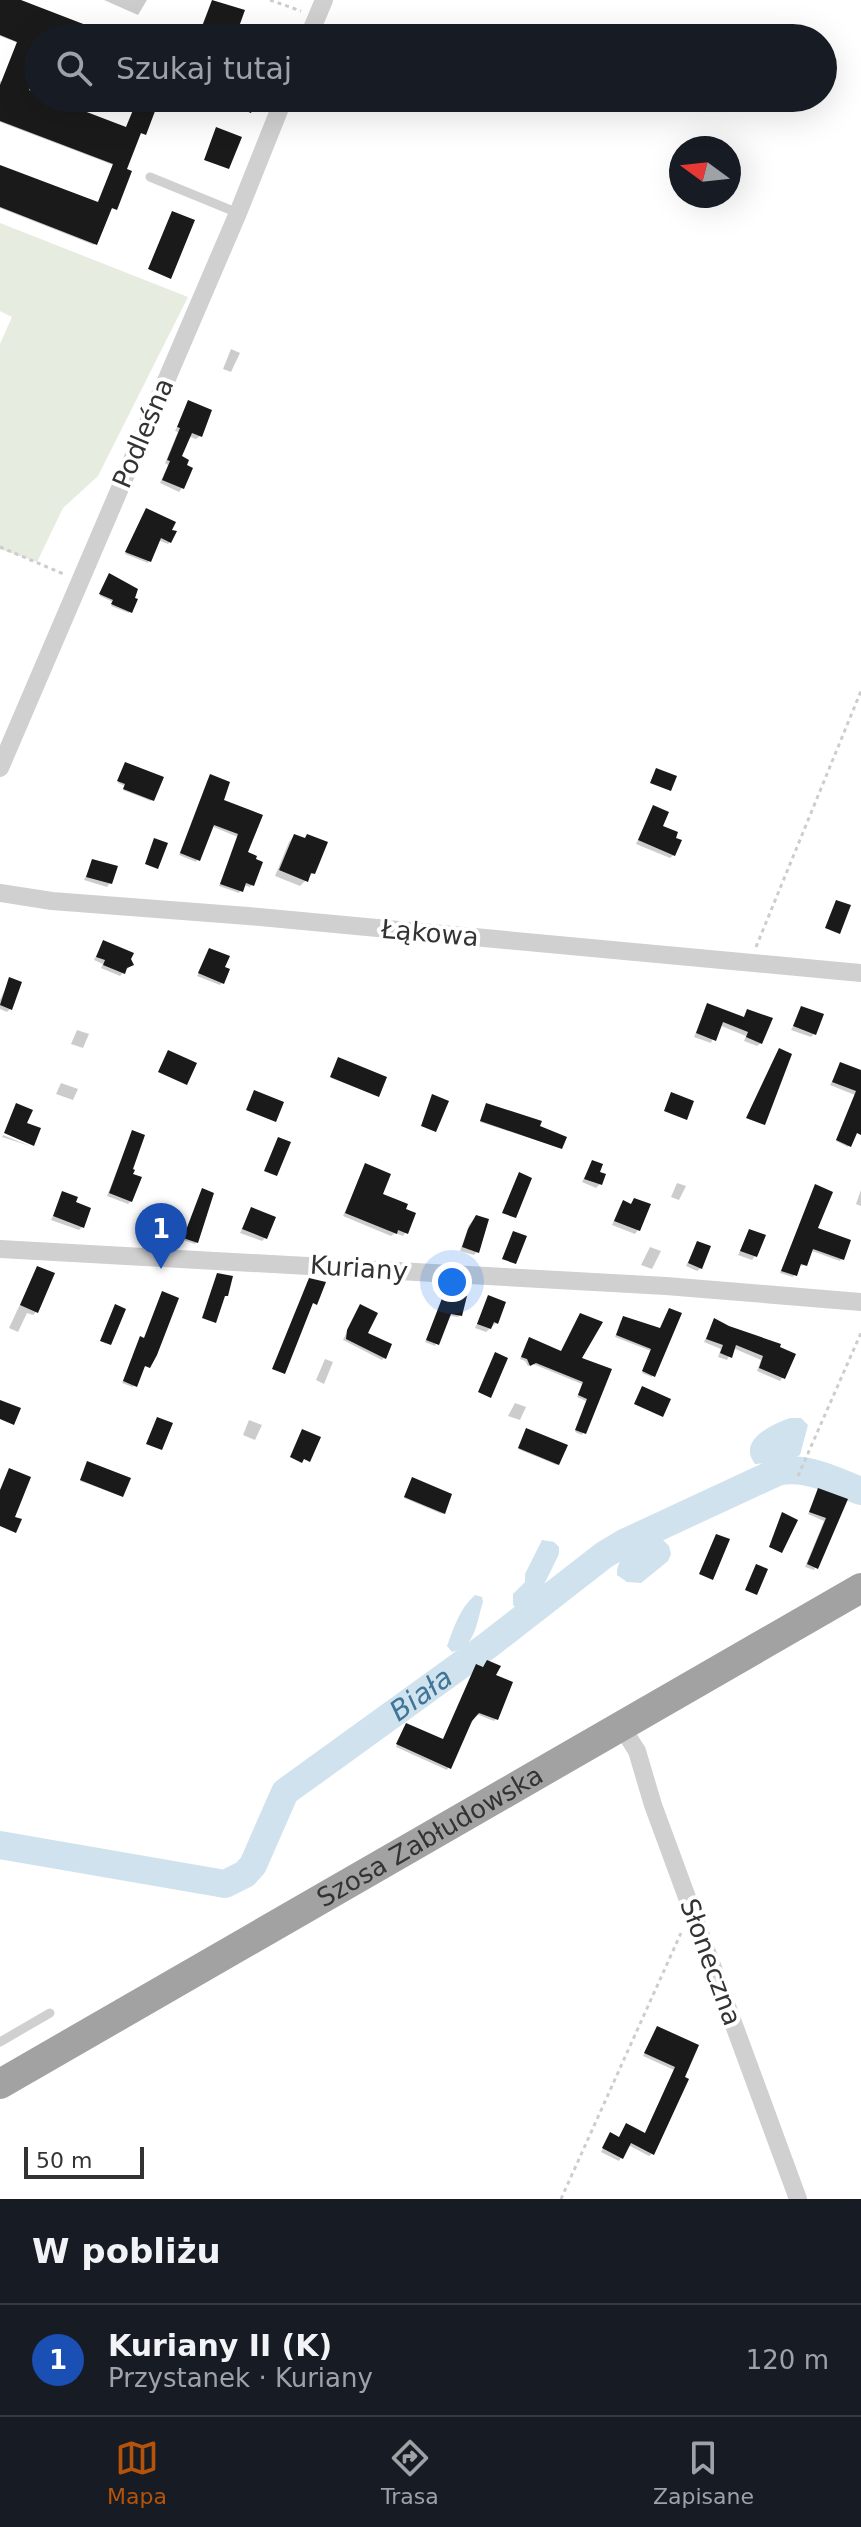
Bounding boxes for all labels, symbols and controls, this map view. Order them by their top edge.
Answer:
search box [24,24,837,112]
icon: search [52,46,96,90]
text: Szukaj tutaj [116,51,292,86]
north arrow [669,136,741,208]
street label: Podleśna [106,374,180,492]
street label: Łąkowa [379,914,480,952]
pin: 1 [135,1203,187,1269]
street label: Kuriany [309,1250,409,1286]
your location [432,1262,472,1302]
water label: Biała [383,1660,459,1728]
street label: Szosa Zabłudowska [311,1760,548,1913]
street label: Słoneczna [674,1895,748,2029]
scale bar [24,2143,144,2179]
text: 50 m [36,2148,92,2173]
text: W pobliżu [32,2231,221,2271]
text: Kuriany II (K) [108,2328,332,2363]
text: 1 [49,2345,67,2375]
text: 120 m [746,2345,829,2375]
text: Przystanek · Kuriany [108,2363,373,2393]
tab: Mapa [107,2436,167,2509]
tab: Trasa [381,2436,439,2509]
tab: Zapisane [653,2436,754,2509]

